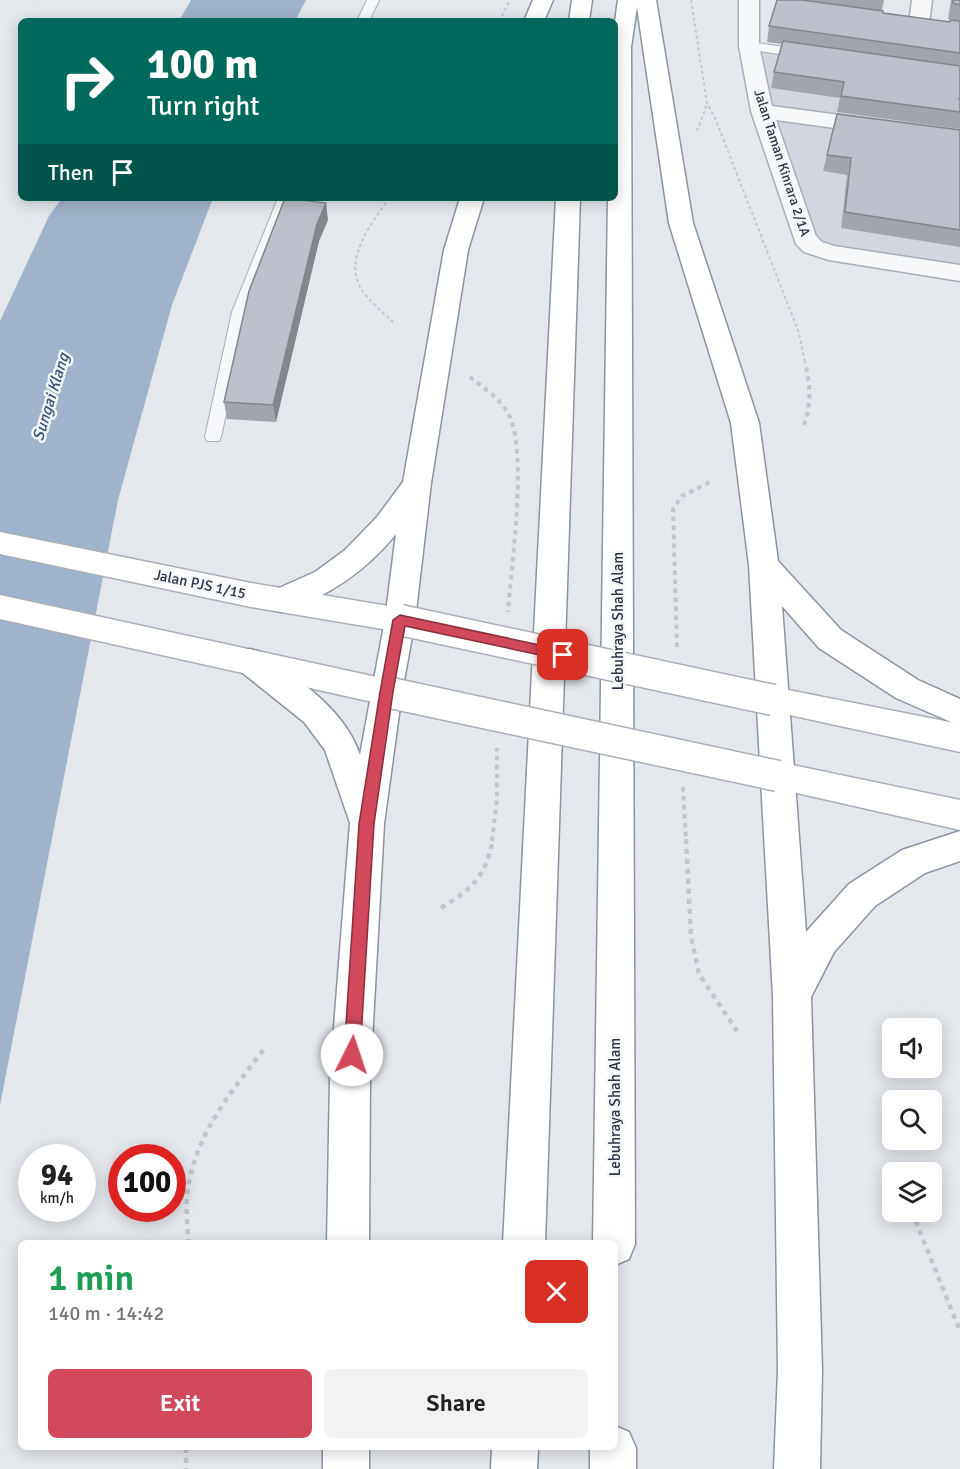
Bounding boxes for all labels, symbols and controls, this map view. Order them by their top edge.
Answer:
text: 100 m [147,39,258,90]
icon: right [48,42,126,120]
street label: Jalan Taman Kinrara 2/1A [750,87,814,239]
text: Turn right [147,90,260,123]
icon: arrive [106,156,139,189]
text: Then [48,159,94,186]
water label: Sungai Klang [28,349,74,443]
street label: Lebuhraya Shah Alam [609,552,627,690]
street label: Jalan PJS 1/15 [152,565,248,603]
pin [537,629,588,680]
icon: arrive [546,638,579,671]
map controls [882,1018,942,1222]
button: sound [882,1018,942,1078]
position arrow [320,1023,384,1087]
street label: Lebuhraya Shah Alam [606,1038,624,1176]
button: search [882,1090,942,1150]
speed limit sign: 100 [108,1144,186,1222]
text: 94 [41,1157,73,1194]
button: layers [882,1162,942,1222]
text: km/h [40,1189,74,1207]
text: 1 min [48,1256,134,1301]
button: close [525,1260,588,1323]
text: 140 m · 14:42 [48,1301,164,1326]
button: Exit [48,1369,312,1438]
button: Share [324,1369,588,1438]

